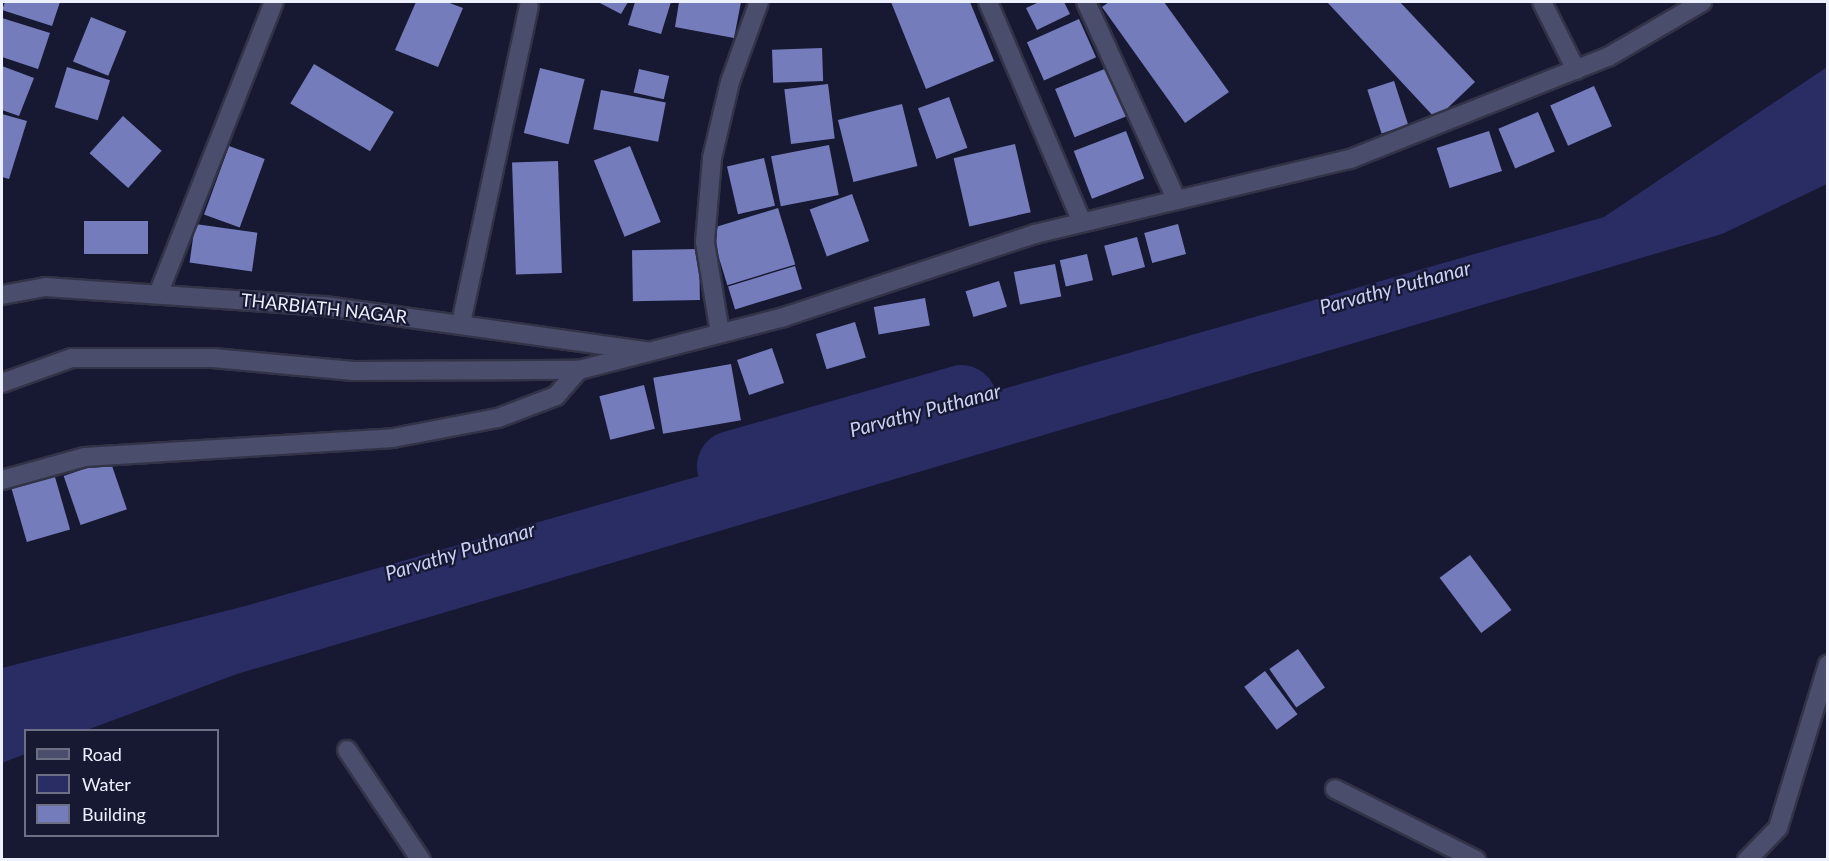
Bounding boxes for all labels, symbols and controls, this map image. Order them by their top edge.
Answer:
water label: Parvathy Puthanar [1317,255,1473,319]
street label: THARBIATH NAGAR [240,289,408,327]
water label: Parvathy Puthanar [847,378,1003,442]
water label: Parvathy Puthanar [382,517,538,585]
legend [24,729,219,837]
text: Road [82,743,122,765]
text: Water [82,773,131,795]
text: Building [82,803,146,825]

